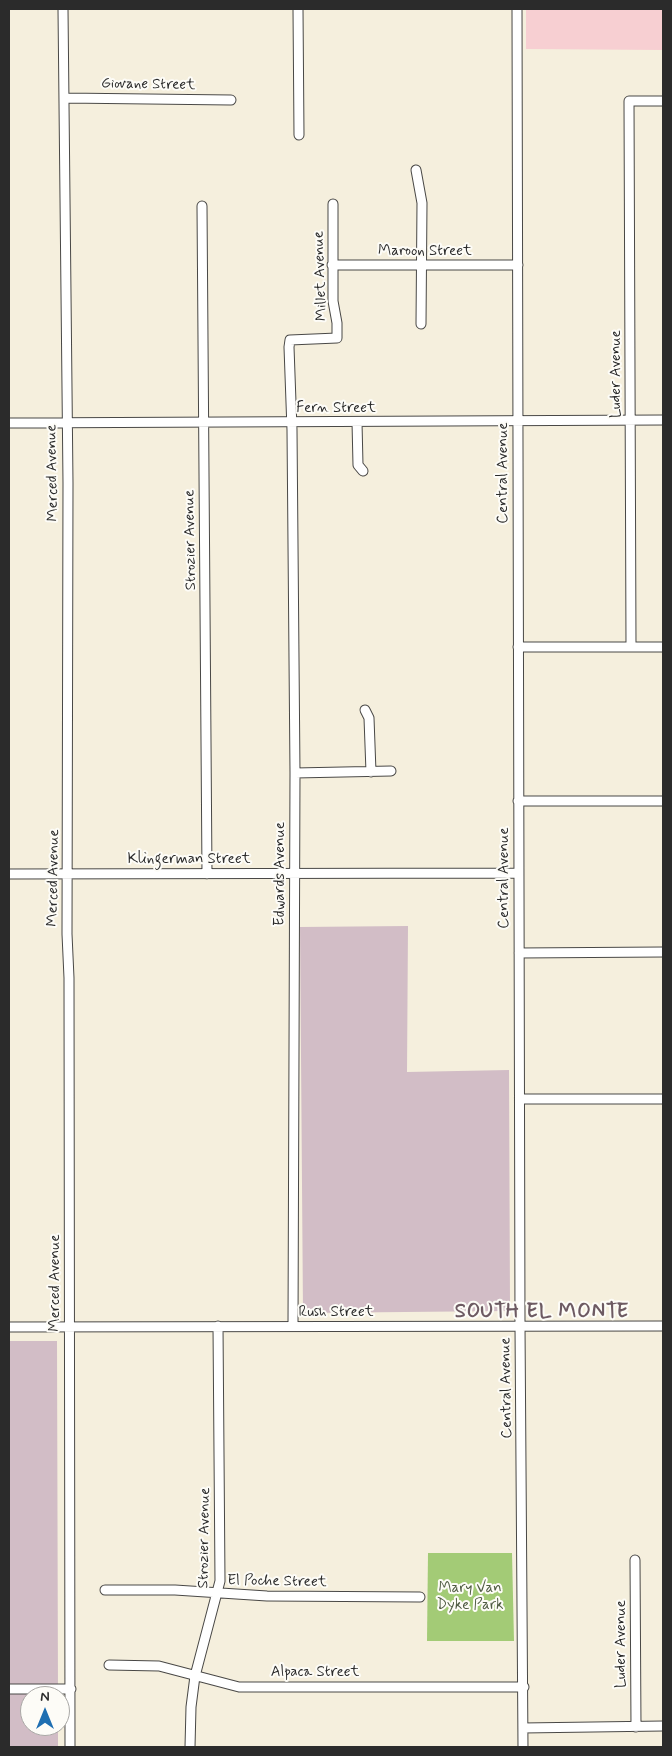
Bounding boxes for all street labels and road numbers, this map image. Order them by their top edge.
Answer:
street label: Giovane Street [101,75,195,95]
street label: Millet Avenue [310,231,332,321]
street label: Maroon Street [378,243,472,261]
street label: Luder Avenue [608,330,626,418]
street label: Fern Street [296,400,376,418]
street label: Central Avenue [495,422,513,524]
street label: Merced Avenue [43,424,63,522]
street label: Strozier Avenue [181,489,201,591]
street label: Edwards Avenue [272,822,290,926]
street label: Central Avenue [496,827,514,929]
street label: Merced Avenue [44,829,64,927]
street label: Klingerman Street [128,851,250,869]
street label: Merced Avenue [47,1234,65,1332]
street label: Rush Street [298,1304,374,1322]
street label: Central Avenue [497,1337,517,1439]
street label: Strozier Avenue [195,1487,215,1589]
street label: El Poche Street [227,1572,327,1592]
street label: Luder Avenue [613,1600,631,1688]
street label: Alpaca Street [271,1664,359,1682]

